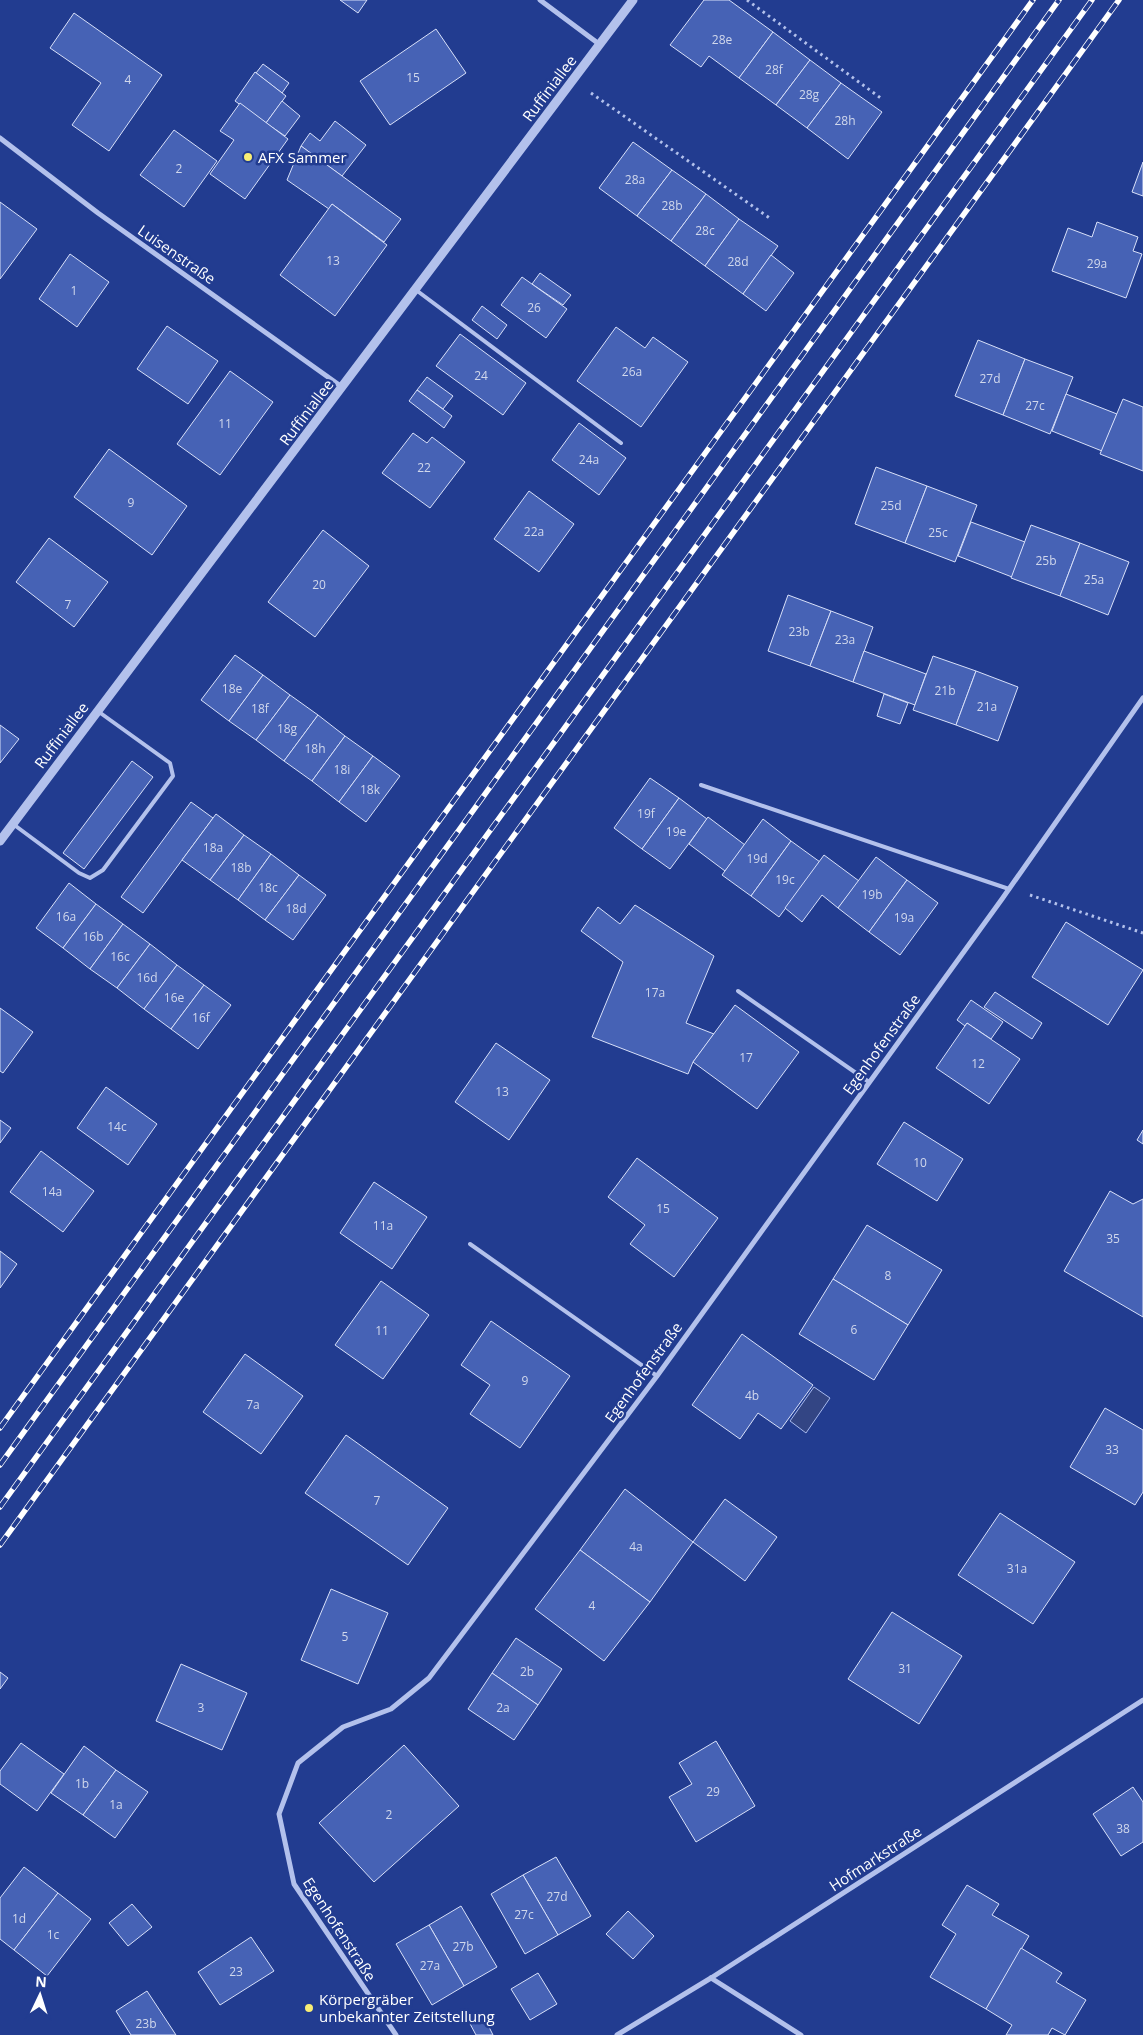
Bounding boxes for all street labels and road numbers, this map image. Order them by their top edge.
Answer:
street label: Ruffiniallee [518,51,580,125]
street label: Luisenstraße [134,220,220,288]
street label: Ruffiniallee [275,375,337,449]
street label: Ruffiniallee [30,698,92,772]
street label: Egenhofenstraße [838,990,924,1098]
street label: Egenhofenstraße [600,1318,686,1426]
street label: Hofmarkstraße [825,1821,925,1895]
street label: Egenhofenstraße [299,1873,381,1985]

